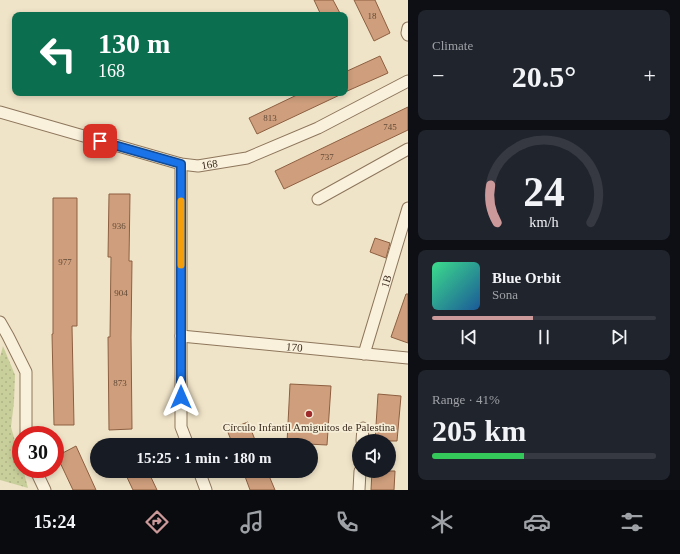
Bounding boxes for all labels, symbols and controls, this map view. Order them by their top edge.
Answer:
house number: 18 [368,11,377,21]
icon: left [32,28,84,80]
text: 130 m [98,28,170,59]
text: Climate [432,38,473,53]
text: 20.5° [512,60,576,93]
text: 168 [98,61,125,81]
text: − [432,63,444,88]
text: + [644,63,656,88]
house number: 813 [263,113,277,123]
house number: 745 [383,122,397,132]
pin [83,124,117,158]
icon: arrive [89,130,111,152]
house number: 737 [320,152,334,162]
street label: 168 [200,157,219,171]
text: 24 [523,169,565,215]
text: km/h [529,214,559,230]
house number: 936 [112,221,126,231]
house number: 977 [58,257,72,267]
text: Blue Orbit [492,270,561,286]
street label: 1B [378,273,394,289]
text: Sona [492,287,518,302]
house number: 904 [114,288,128,298]
icon: previous [458,326,480,348]
icon: pause [533,326,555,348]
icon: next [608,326,630,348]
street label: 170 [286,340,304,354]
position arrow [160,376,202,418]
house number: 873 [113,378,127,388]
text: Range · 41% [432,392,500,407]
marker: Círculo Infantil Amiguitos de Palestina [304,409,314,419]
text: 205 km [432,414,526,447]
place label: Círculo Infantil Amiguitos de Palestina [223,421,395,433]
speed limit sign: 30 [12,426,64,478]
map controls [352,434,396,478]
button: sound [352,434,396,478]
text: 15:25 · 1 min · 180 m [137,450,272,466]
icon: directions [143,508,171,536]
icon: music [238,508,266,536]
icon: phone [333,508,361,536]
icon: climate [428,508,456,536]
icon: car [523,508,551,536]
icon: filters [618,508,646,536]
text: 15:24 [34,512,76,532]

